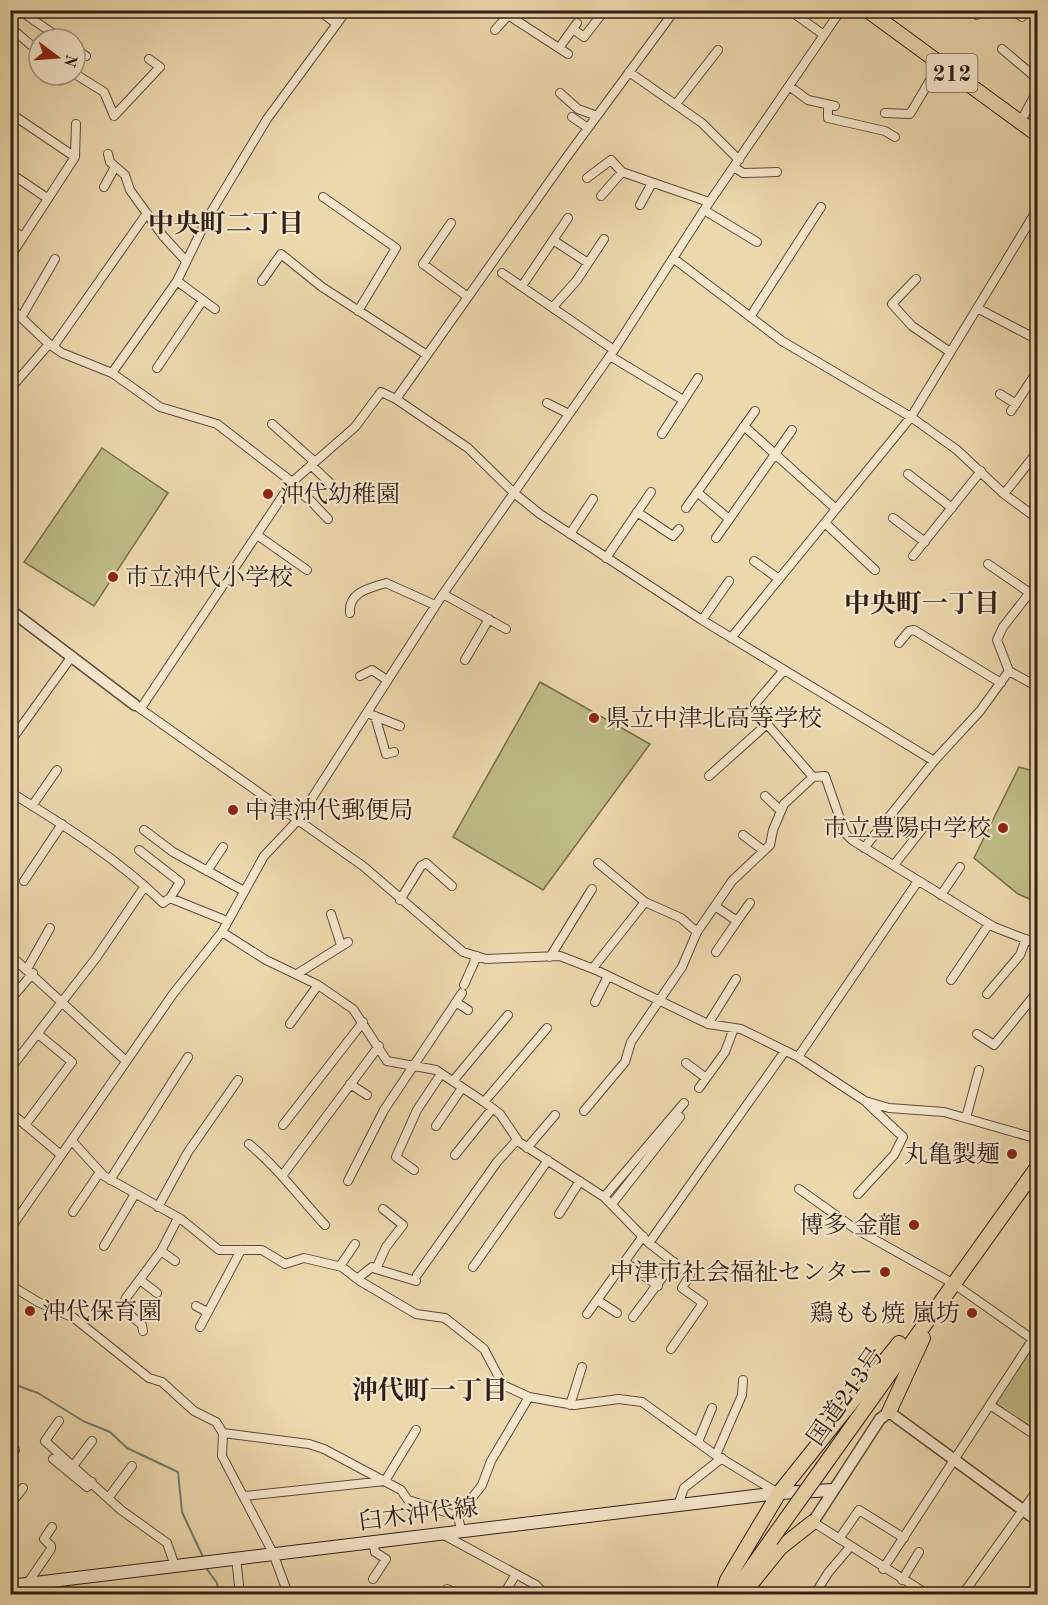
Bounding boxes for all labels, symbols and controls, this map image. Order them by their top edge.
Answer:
north arrow [27,27,87,87]
text: N [60,52,79,69]
road number: 212 [926,54,978,92]
district label: 中央町二丁目 [148,209,304,238]
place label: 沖代幼稚園 [280,481,400,508]
marker: 沖代幼稚園 [261,487,275,501]
place label: 市立沖代小学校 [125,564,293,591]
marker: 市立沖代小学校 [106,570,120,584]
district label: 中央町一丁目 [844,589,1000,618]
place label: 県立中津北高等学校 [606,705,822,732]
marker: 県立中津北高等学校 [587,711,601,725]
place label: 中津沖代郵便局 [245,797,413,824]
marker: 中津沖代郵便局 [226,803,240,817]
place label: 市立豊陽中学校 [823,815,991,842]
marker: 市立豊陽中学校 [996,821,1010,835]
place label: 丸亀製麺 [904,1141,1000,1168]
marker: 丸亀製麺 [1005,1147,1019,1161]
place label: 博多 金龍 [799,1212,902,1239]
marker: 博多 金龍 [907,1218,921,1232]
place label: 中津市社会福祉センター [610,1259,873,1286]
marker: 中津市社会福祉センター [878,1265,892,1279]
place label: 沖代保育園 [42,1298,162,1325]
place label: 鶏もも焼 嵐坊 [809,1300,960,1327]
marker: 沖代保育園 [23,1304,37,1318]
marker: 鶏もも焼 嵐坊 [965,1306,979,1320]
street label: 国道213号 [802,1342,889,1451]
district label: 沖代町一丁目 [352,1376,508,1405]
street label: 臼木沖代線 [357,1494,479,1535]

